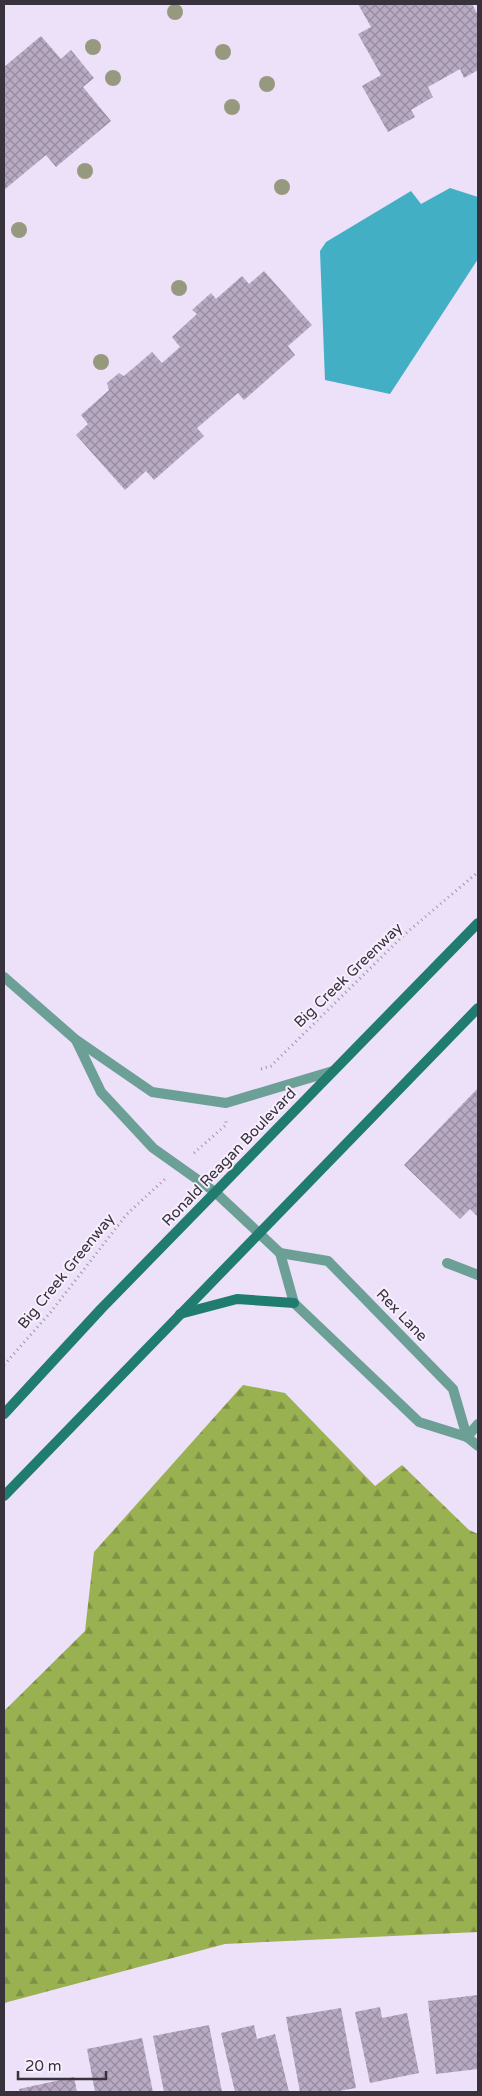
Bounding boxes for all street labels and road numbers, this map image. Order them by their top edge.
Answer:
street label: Big Creek Greenway [290,919,406,1031]
street label: Ronald Reagan Boulevard [158,1084,300,1230]
street label: Big Creek Greenway [14,1210,118,1332]
street label: Rex Lane [373,1285,431,1345]

